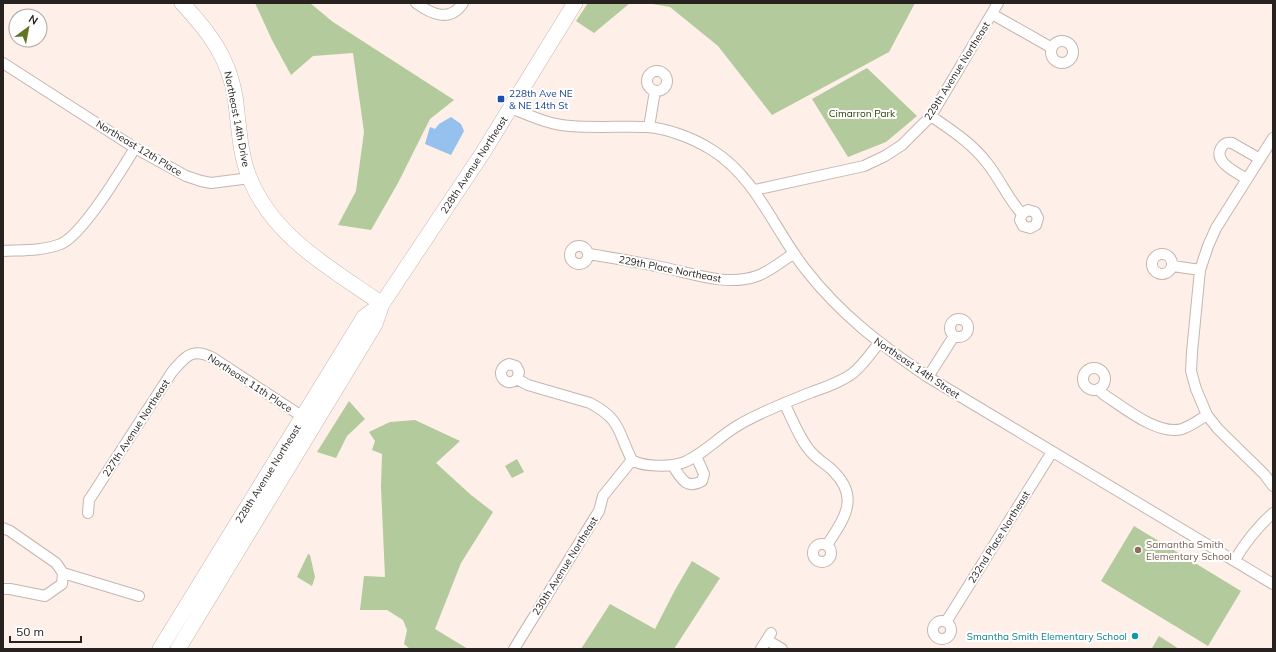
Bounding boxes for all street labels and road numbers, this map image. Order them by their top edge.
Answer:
street label: 229th Avenue Northeast [921,19,993,123]
street label: Northeast 14th Drive [221,70,253,168]
street label: 228th Avenue Northeast [438,113,511,216]
street label: Northeast 12th Place [94,117,184,179]
street label: 229th Place Northeast [618,253,723,285]
street label: Northeast 14th Street [872,335,963,402]
street label: Northeast 11th Place [205,351,295,415]
street label: 227th Avenue Northeast [100,376,173,479]
street label: 228th Avenue Northeast [232,422,304,526]
street label: 232nd Place Northeast [965,488,1033,586]
street label: 230th Avenue Northeast [529,514,601,618]

